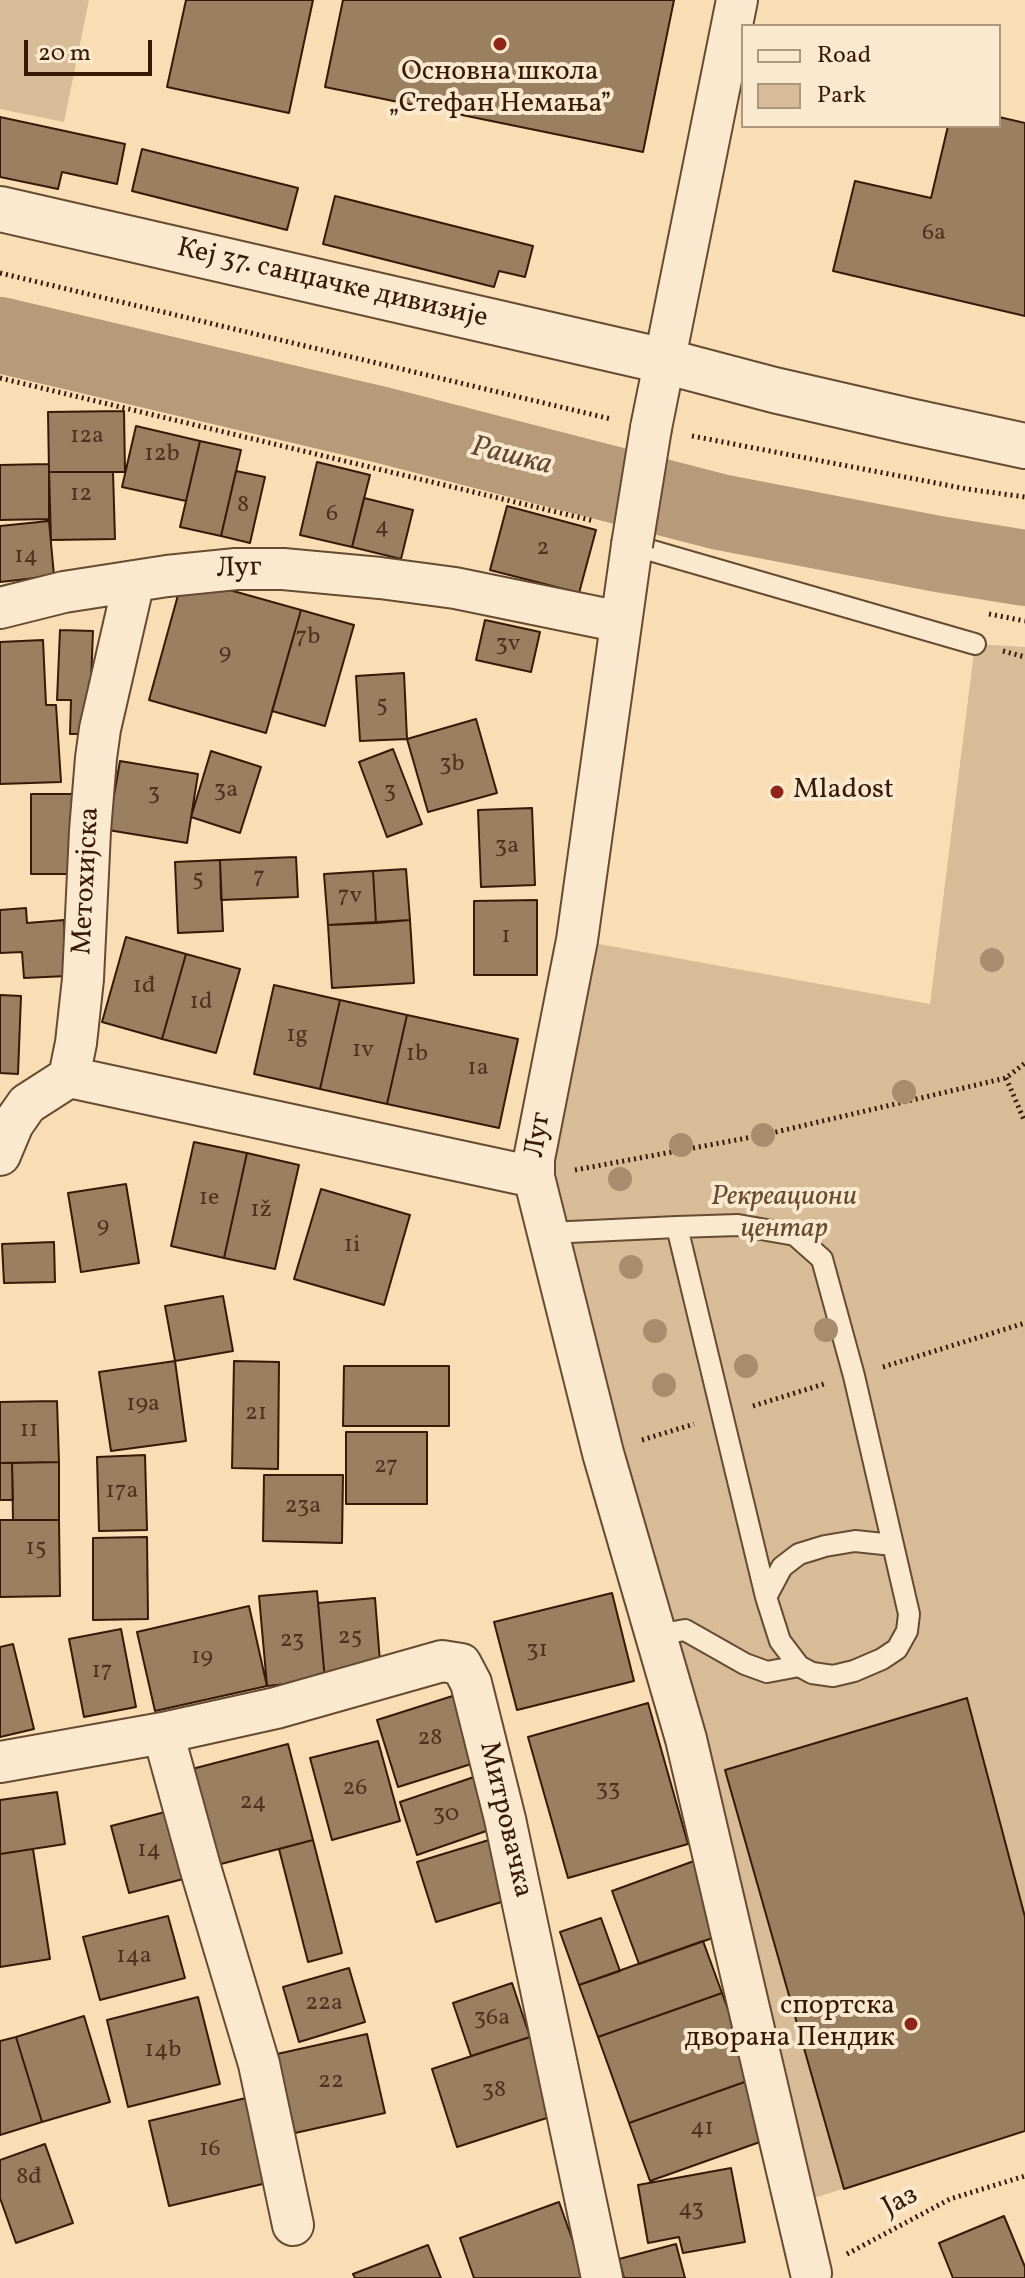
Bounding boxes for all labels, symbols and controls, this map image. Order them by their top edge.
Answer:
scale bar [28,24,156,74]
legend [741,24,1001,128]
marker: Основна школа „Стефан Немања” [491,35,509,53]
text: 20 m [38,37,91,71]
text: Road [817,39,871,73]
place label: Основна школа „Стефан Немања” [389,57,611,123]
text: Park [817,79,866,113]
house number: 6a [922,221,946,249]
street label: Кеј 37. санџачке дивизије [174,233,490,337]
house number: 12a [70,424,104,452]
water label: Рашка [467,431,555,485]
house number: 12b [144,442,180,470]
house number: 12 [70,482,92,510]
house number: 8 [237,493,249,521]
house number: 6 [326,502,338,530]
house number: 4 [375,515,389,543]
house number: 2 [537,536,549,564]
house number: 14 [14,544,38,572]
street label: Луг [216,552,262,588]
house number: 7b [296,625,320,653]
house number: 3v [496,632,520,660]
house number: 9 [219,641,231,669]
house number: 5 [376,693,388,721]
house number: 3b [439,752,465,780]
place label: Mladost [793,775,894,809]
house number: 3a [214,778,238,806]
house number: 3 [384,779,396,807]
house number: 3 [148,781,160,809]
marker: Mladost [768,783,786,801]
street label: Метохијска [67,806,109,956]
house number: 3a [495,834,519,862]
house number: 7 [253,865,265,893]
house number: 5 [192,867,204,895]
house number: 7v [338,884,362,912]
house number: 1 [501,924,511,952]
house number: 1đ [133,974,155,1002]
house number: 1d [190,990,212,1018]
house number: 1g [286,1023,308,1051]
house number: 1v [352,1038,374,1066]
house number: 1b [406,1042,428,1070]
house number: 1a [467,1056,489,1084]
street label: Луг [520,1110,560,1160]
park label: Рекреациони центар [711,1182,857,1248]
house number: 1e [199,1186,219,1214]
house number: 1ž [250,1198,272,1226]
house number: 9 [97,1214,109,1242]
house number: 1i [344,1233,360,1261]
house number: 19a [126,1392,160,1420]
house number: 21 [245,1401,267,1429]
house number: 11 [20,1418,38,1446]
house number: 27 [374,1454,398,1482]
house number: 17a [106,1479,138,1507]
house number: 23a [285,1494,321,1522]
house number: 15 [26,1536,46,1564]
house number: 25 [338,1625,362,1653]
house number: 23 [280,1628,304,1656]
house number: 31 [526,1638,548,1666]
house number: 19 [191,1645,213,1673]
house number: 17 [92,1659,112,1687]
house number: 28 [417,1726,443,1754]
street label: Митровачка [470,1739,538,1901]
house number: 26 [342,1776,368,1804]
house number: 33 [596,1777,620,1805]
house number: 24 [240,1790,266,1818]
house number: 30 [433,1802,459,1830]
house number: 14 [137,1838,161,1866]
house number: 14a [116,1944,152,1972]
house number: 22a [305,1991,343,2019]
place label: спортска дворана Пендик [685,1991,895,2057]
house number: 36a [474,2006,510,2034]
marker: спортска дворана Пендик [902,2015,920,2033]
house number: 14b [145,2038,181,2066]
house number: 22 [318,2069,344,2097]
house number: 38 [482,2078,506,2106]
house number: 41 [690,2116,714,2144]
house number: 16 [199,2137,221,2165]
house number: 8đ [16,2165,42,2193]
street label: Јаз [878,2180,924,2226]
house number: 43 [678,2197,704,2225]

